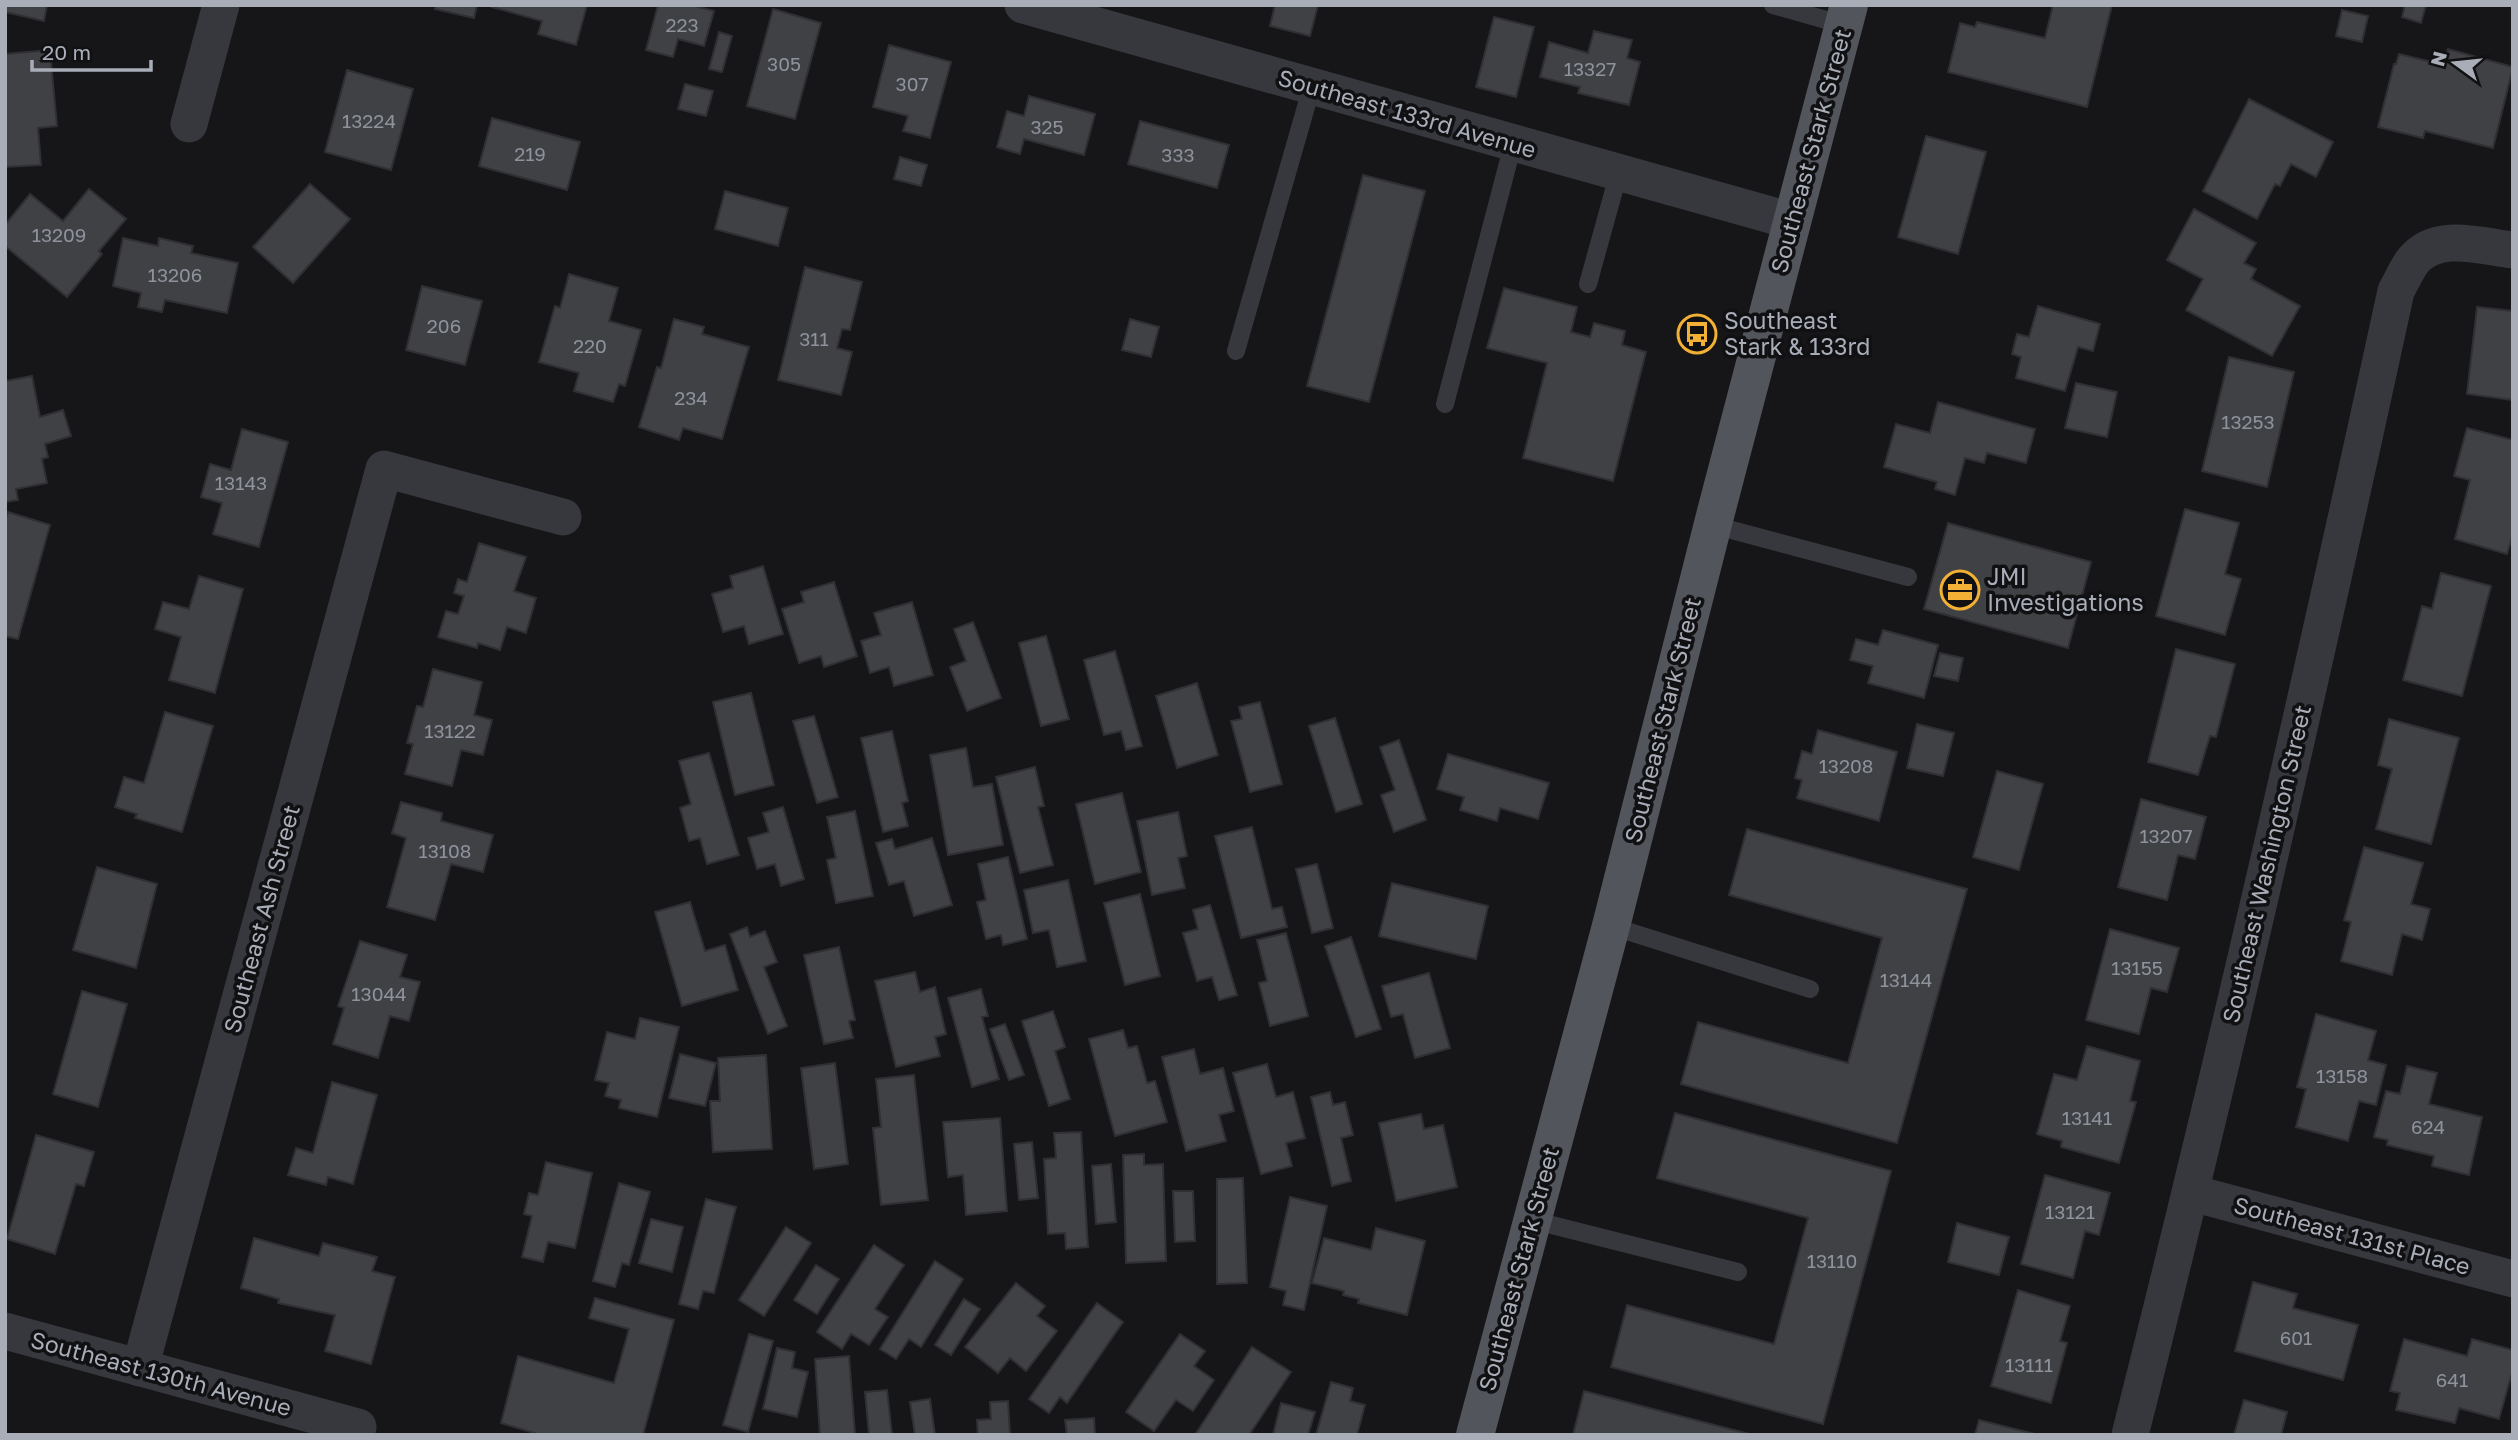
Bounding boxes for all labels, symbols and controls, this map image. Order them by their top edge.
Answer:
house number: 223 [665,13,699,36]
street label: Southeast Stark Street [1764,26,1856,276]
scale bar [32,28,150,72]
north arrow [2420,28,2490,98]
text: 20 m [42,39,91,65]
text: N [2425,49,2451,68]
house number: 305 [767,52,801,75]
house number: 13327 [1564,57,1616,80]
street label: Southeast 133rd Avenue [1275,63,1540,163]
house number: 307 [896,72,928,95]
house number: 13224 [342,109,396,132]
house number: 325 [1030,115,1064,138]
house number: 219 [514,142,546,165]
house number: 333 [1161,143,1195,166]
house number: 13209 [32,223,86,246]
house number: 13206 [148,263,202,286]
place label: Southeast Stark & 133rd [1724,306,1870,360]
bus stop icon: Southeast Stark & 133rd [1676,313,1718,355]
house number: 206 [427,314,461,337]
house number: 311 [799,327,829,350]
house number: 220 [573,334,607,357]
house number: 234 [674,386,708,409]
house number: 13253 [2221,410,2275,433]
house number: 13143 [215,471,267,494]
place label: JMI Investigations [1987,562,2144,616]
office icon: JMI Investigations [1939,569,1981,611]
street label: Southeast Stark Street [1618,594,1706,845]
street label: Southeast Washington Street [2216,702,2316,1025]
house number: 13122 [424,719,476,742]
house number: 13208 [1819,754,1873,777]
street label: Southeast Ash Street [217,802,305,1036]
house number: 13207 [2139,824,2193,847]
house number: 13108 [419,839,471,862]
house number: 13155 [2111,956,2163,979]
house number: 13144 [1880,968,1932,991]
house number: 13044 [351,982,407,1005]
house number: 13158 [2316,1064,2368,1087]
house number: 13141 [2062,1106,2112,1129]
house number: 624 [2411,1115,2445,1138]
street label: Southeast Stark Street [1472,1144,1564,1394]
street label: Southeast 131st Place [2231,1190,2473,1280]
house number: 13121 [2045,1200,2095,1223]
house number: 13110 [1807,1249,1857,1272]
street label: Southeast 130th Avenue [28,1325,295,1421]
house number: 601 [2280,1326,2312,1349]
house number: 13111 [2005,1353,2053,1376]
house number: 641 [2436,1368,2468,1391]

